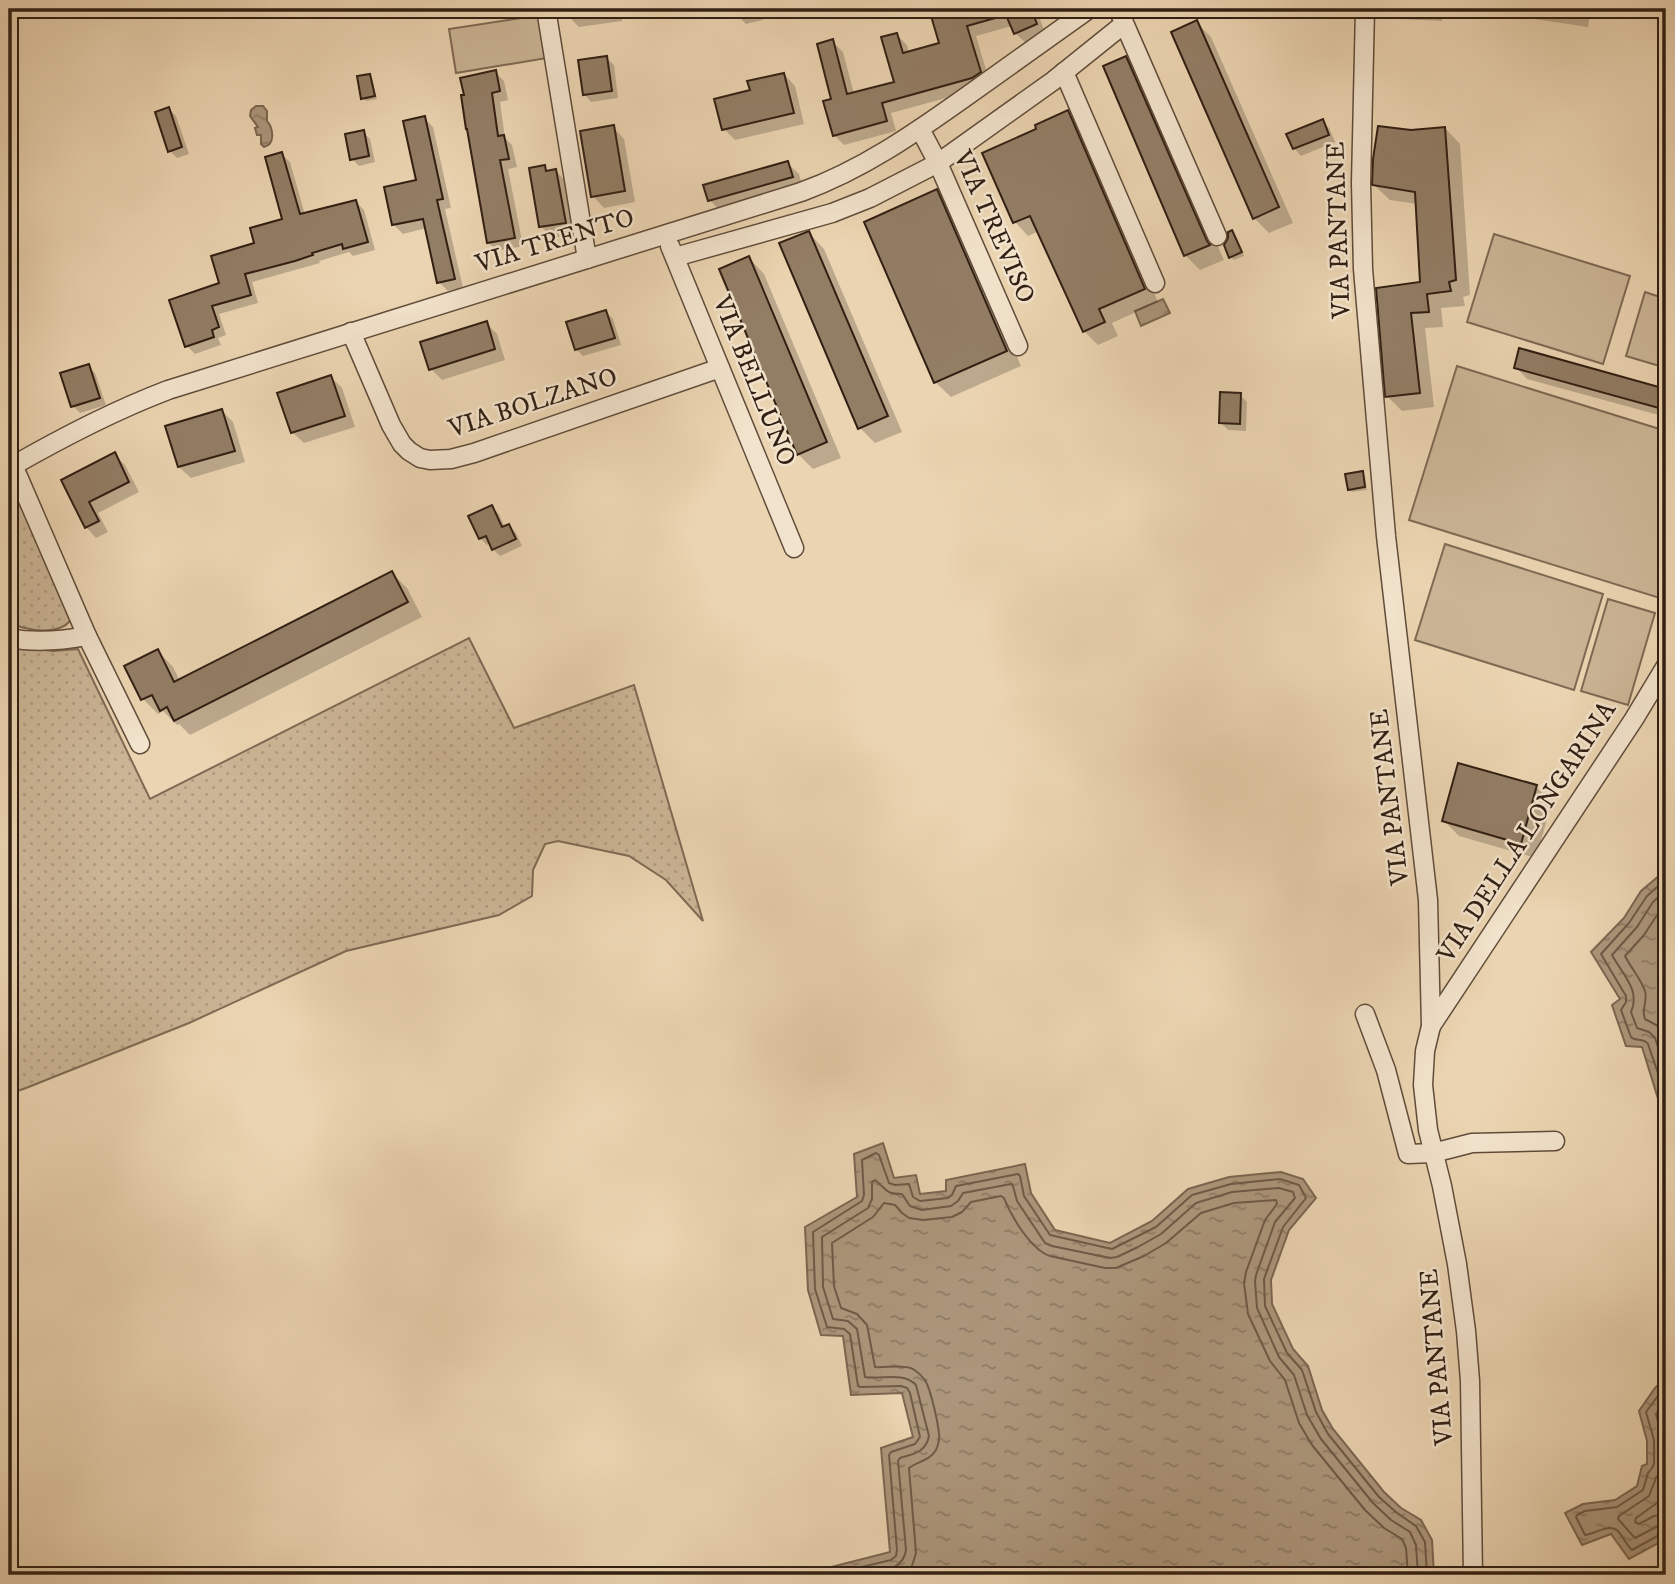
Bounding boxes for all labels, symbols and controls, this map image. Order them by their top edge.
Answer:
street label: VIA PANTANE [1319,141,1359,320]
street label: VIA TREVISO [945,144,1042,309]
street label: VIA TRENTO [471,201,638,281]
street label: VIA BELLUNO [704,290,803,471]
street label: VIA BOLZANO [444,360,621,446]
street label: VIA DELLA LONGARINA [1430,695,1624,970]
street label: VIA PANTANE [1363,707,1417,888]
street label: VIA PANTANE [1413,1267,1461,1448]

